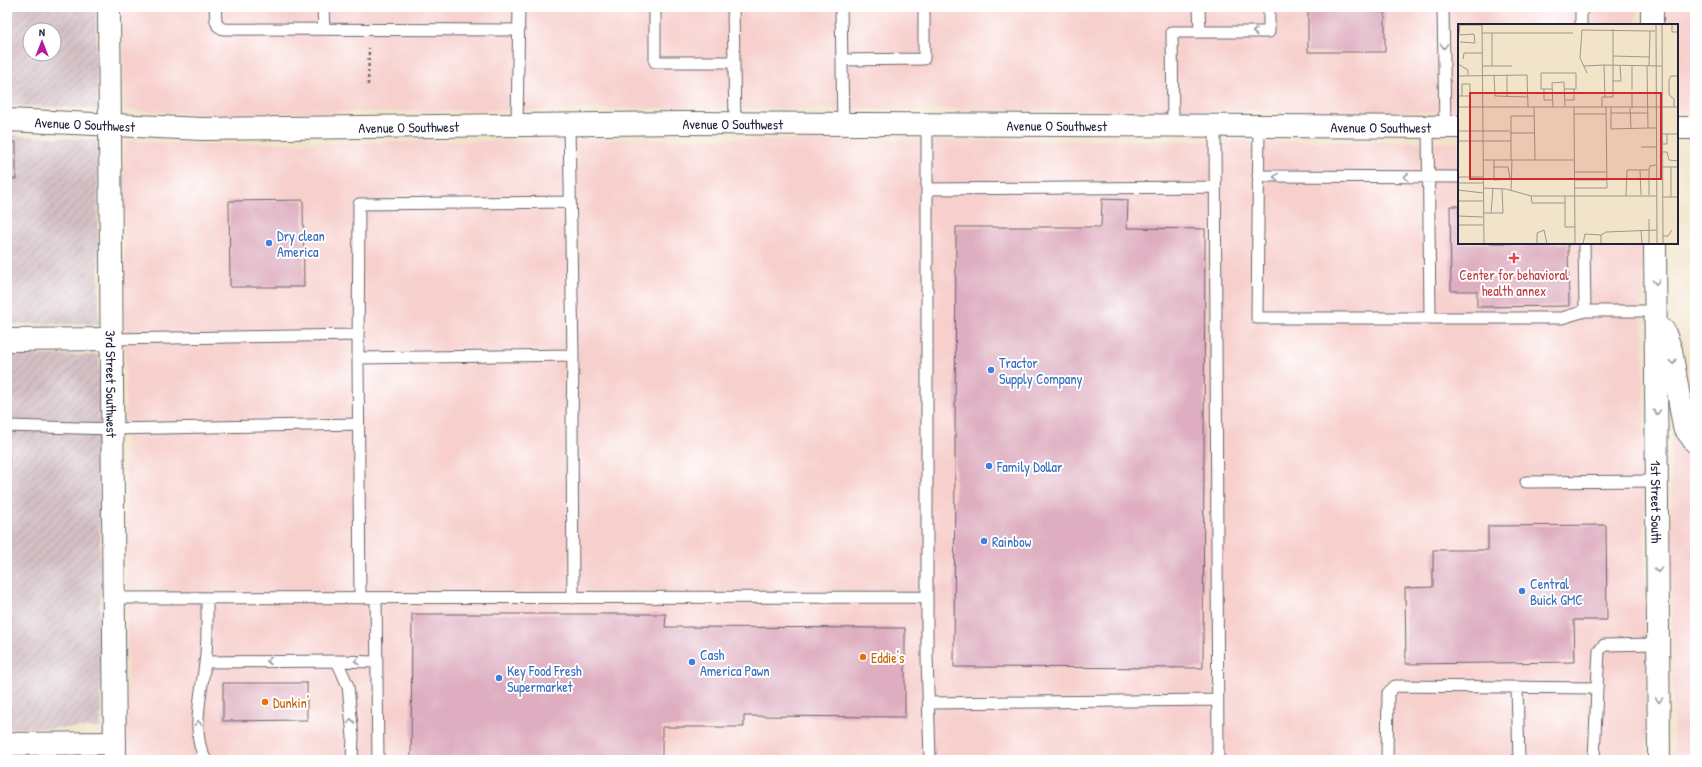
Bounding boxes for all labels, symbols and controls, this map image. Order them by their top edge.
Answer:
north arrow [22,22,62,62]
inset map [1458,24,1678,244]
text: N [39,25,45,39]
one-way arrow [1252,28,1258,36]
one-way arrow [1439,43,1448,49]
street label: Avenue O Southwest [34,112,136,135]
street label: Avenue O Southwest [682,114,783,133]
street label: Avenue O Southwest [1006,115,1107,135]
street label: Avenue O Southwest [358,116,459,137]
street label: Avenue O Southwest [1330,117,1431,136]
one-way arrow [1273,173,1279,181]
one-way arrow [1403,173,1409,181]
place label: Dry clean America [277,226,325,261]
marker: Dry clean America [264,238,274,248]
marker: Center for behavioral health annex [1508,252,1520,264]
place label: Center for behavioral health annex [1459,265,1569,300]
one-way arrow [1652,279,1660,285]
street label: 3rd Street Southwest [102,330,122,438]
place label: Tractor Supply Company [999,353,1083,389]
one-way arrow [1668,359,1676,365]
marker: Tractor Supply Company [986,365,996,375]
one-way arrow [1653,409,1661,415]
place label: Family Dollar [996,457,1063,477]
street label: 1st Street South [1647,460,1667,544]
marker: Family Dollar [984,461,994,471]
place label: Rainbow [992,532,1032,551]
marker: Rainbow [979,536,989,546]
one-way arrow [1654,567,1662,573]
place label: Central Buick GMC [1530,574,1583,609]
marker: Central Buick GMC [1517,586,1527,596]
place label: Cash America Pawn [700,645,770,680]
place label: Eddie's [871,648,905,667]
marker: Eddie's [858,652,868,662]
one-way arrow [266,657,272,666]
one-way arrow [354,657,360,666]
marker: Cash America Pawn [687,657,697,667]
place label: Key Food Fresh Supermarket [507,661,582,697]
marker: Key Food Fresh Supermarket [494,673,504,683]
place label: Dunkin' [273,693,309,712]
marker: Dunkin' [260,697,270,707]
one-way arrow [1655,697,1663,703]
one-way arrow [347,718,356,724]
one-way arrow [194,720,203,726]

